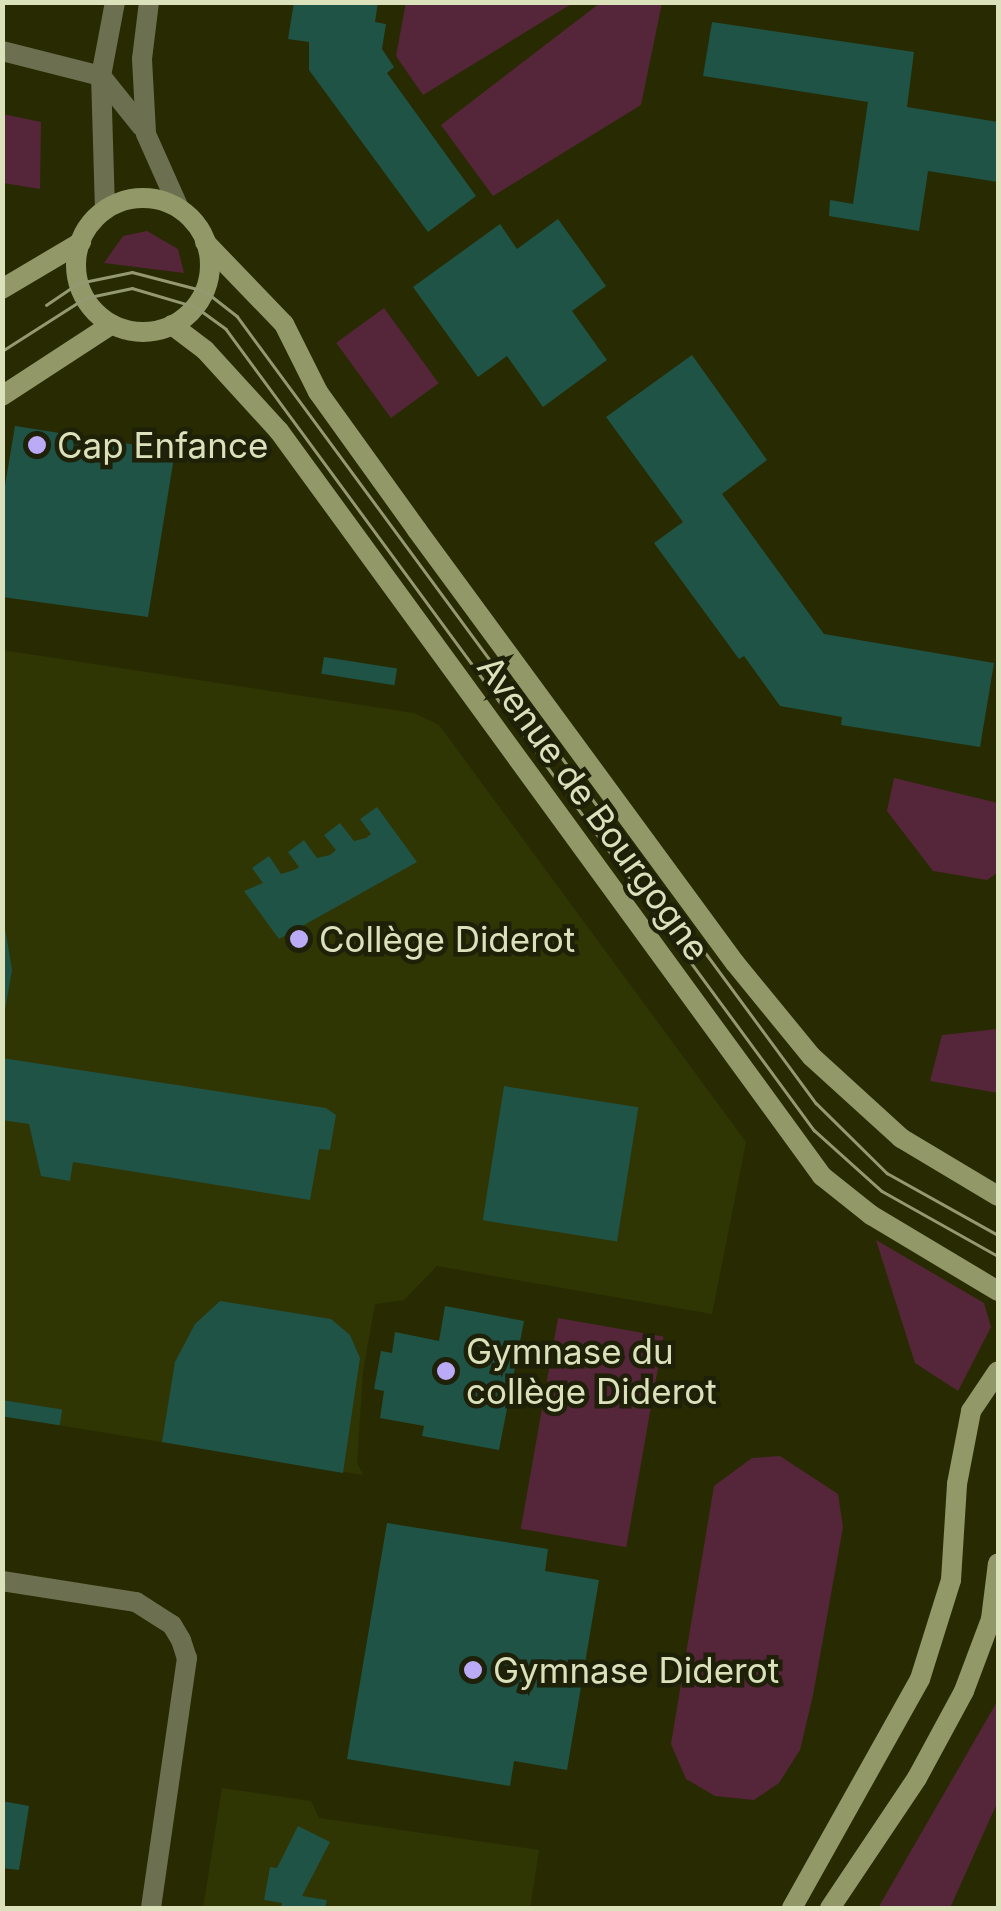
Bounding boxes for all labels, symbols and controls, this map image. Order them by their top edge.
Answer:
place label: Cap Enfance [57,424,268,466]
marker: Cap Enfance [26,434,48,456]
street label: Avenue de Bourgogne [469,647,719,969]
place label: Collège Diderot [319,918,575,960]
marker: Collège Diderot [288,928,310,950]
place label: Gymnase du collège Diderot [466,1330,717,1412]
marker: Gymnase du collège Diderot [435,1360,457,1382]
place label: Gymnase Diderot [493,1649,779,1691]
marker: Gymnase Diderot [462,1659,484,1681]

